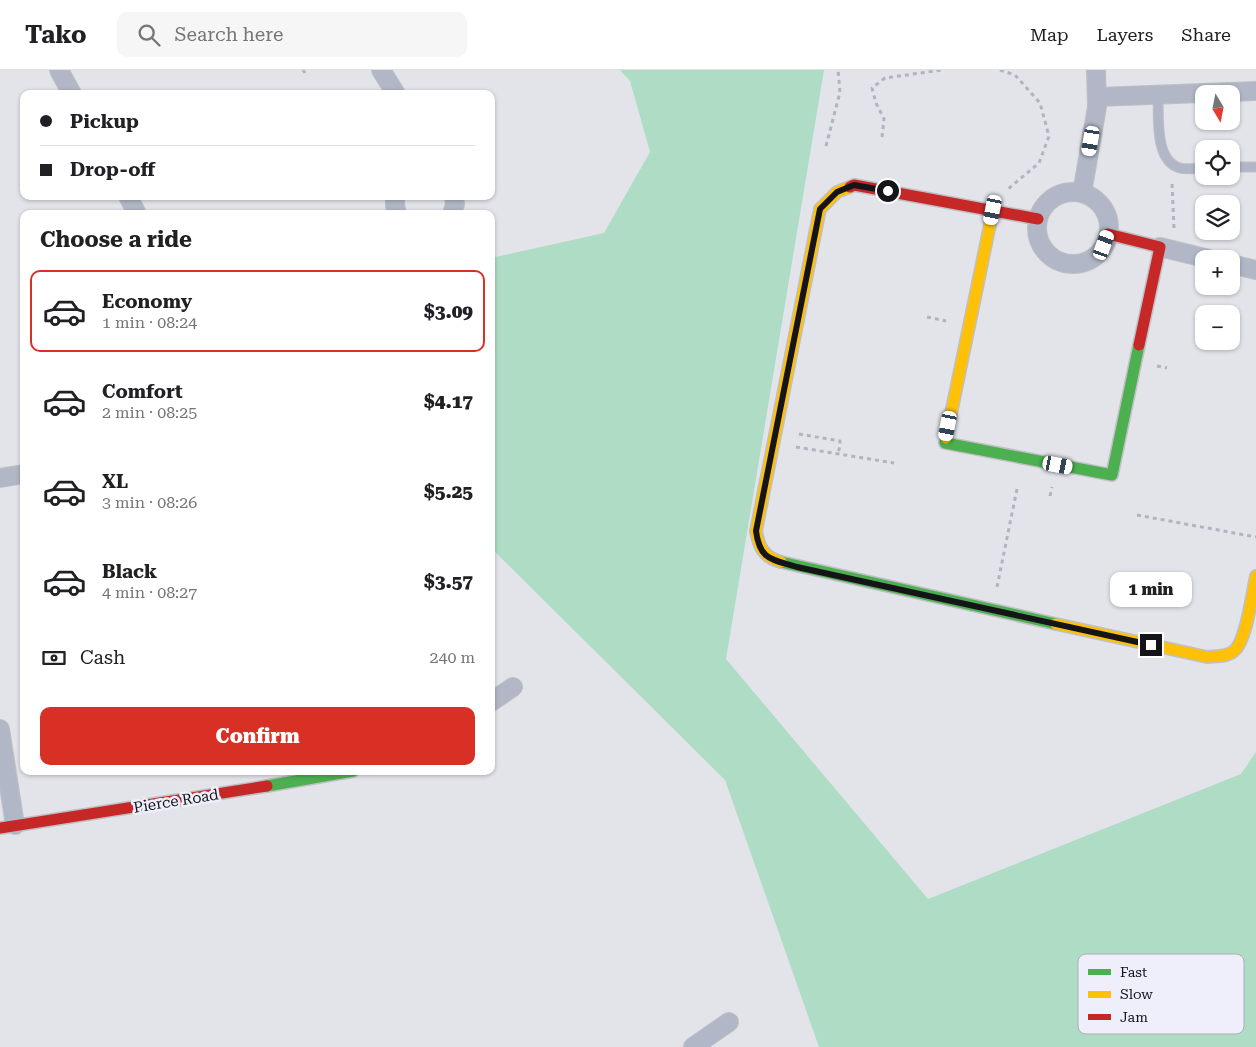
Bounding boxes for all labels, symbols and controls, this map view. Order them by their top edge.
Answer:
search box [117,12,467,57]
text: Tako [25,21,87,49]
icon: search [135,21,163,49]
text: Search here [175,23,283,46]
text: Map [1030,24,1069,45]
text: Layers [1097,24,1153,45]
text: Share [1181,24,1231,45]
north arrow [1195,85,1240,130]
map controls [1195,85,1240,350]
text: Pickup [70,110,139,133]
car [1081,125,1100,157]
button: locate [1195,140,1240,185]
text: Drop-off [70,158,155,181]
route start [877,180,899,202]
car [982,194,1003,226]
button: layers [1195,195,1240,240]
text: Choose a ride [40,227,192,252]
car [1091,228,1116,262]
button: + [1195,250,1240,295]
icon: car [42,289,87,334]
text: Economy [102,290,192,313]
text: $3.09 [424,300,473,323]
button: − [1195,305,1240,350]
text: 1 min · 08:24 [102,313,197,332]
icon: car [42,379,87,424]
text: Comfort [102,380,183,403]
text: $4.17 [424,390,473,413]
text: 2 min · 08:25 [102,403,197,422]
car [937,410,958,442]
car [1041,455,1074,475]
icon: car [42,469,87,514]
text: XL [102,470,128,493]
text: $5.25 [424,480,473,503]
text: 3 min · 08:26 [102,493,197,512]
icon: car [42,559,87,604]
text: Black [102,560,157,583]
text: $3.57 [424,570,473,593]
callout: 1 min [1110,572,1192,608]
text: 1 min [1129,580,1173,599]
text: 4 min · 08:27 [102,583,197,602]
route end [1140,634,1162,656]
icon: cash [40,644,68,672]
text: Cash [80,646,125,669]
text: 240 m [429,648,475,667]
button: Confirm [40,707,475,765]
street label: Pierce Road [132,785,220,817]
legend [1078,954,1244,1034]
text: Fast [1120,964,1147,980]
text: Slow [1120,986,1153,1002]
text: Jam [1120,1009,1148,1025]

